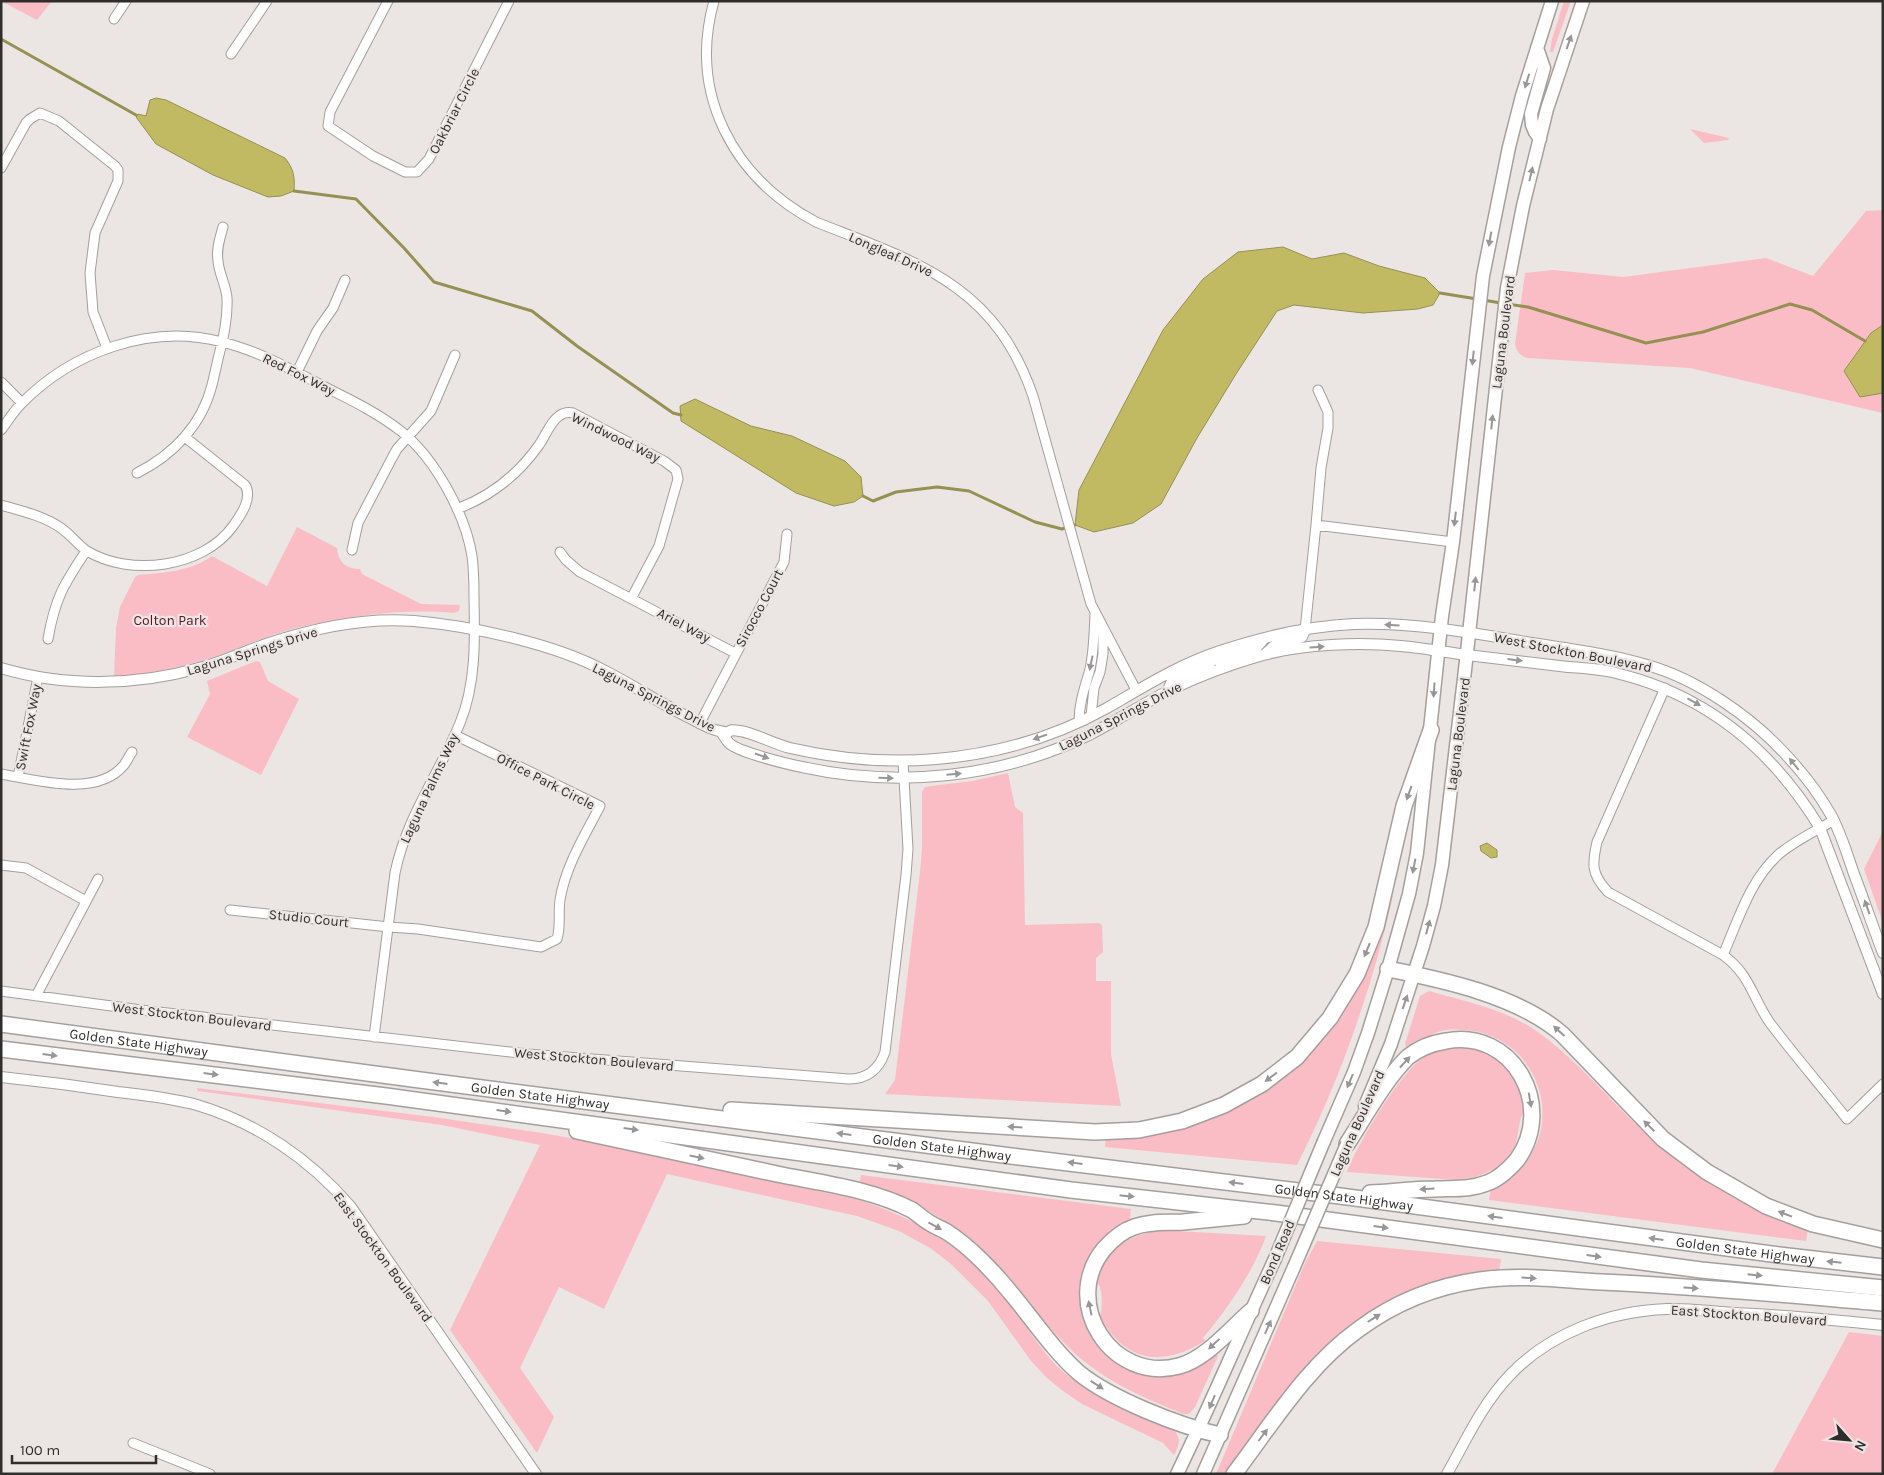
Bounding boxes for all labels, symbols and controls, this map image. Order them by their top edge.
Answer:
one-way arrow [1565,34,1573,49]
street label: Oakbriar Circle [425,65,483,157]
one-way arrow [1522,74,1530,89]
one-way arrow [1527,166,1535,181]
street label: Longleaf Drive [846,228,935,281]
one-way arrow [1486,232,1494,248]
street label: Laguna Boulevard [1488,274,1519,390]
street label: Red Fox Way [260,350,338,400]
one-way arrow [1469,351,1477,367]
street label: Windwood Way [569,409,663,467]
one-way arrow [1488,414,1496,430]
one-way arrow [1451,511,1459,527]
street label: Sirocco Court [732,566,787,650]
one-way arrow [1471,576,1479,592]
street label: Ariel Way [654,604,714,647]
park label: Colton Park [133,612,207,629]
one-way arrow [1383,621,1399,629]
street label: Laguna Springs Drive [185,624,320,679]
street label: West Stockton Boulevard [1493,629,1653,676]
one-way arrow [1309,643,1325,651]
one-way arrow [1087,655,1095,670]
one-way arrow [1508,656,1524,664]
street label: Laguna Springs Drive [589,659,718,736]
street label: Laguna Boulevard [1443,676,1474,792]
street label: Laguna Springs Drive [1056,678,1185,755]
street label: Swift Fox Way [12,682,45,772]
one-way arrow [1430,683,1438,699]
one-way arrow [1687,698,1701,707]
street label: Laguna Palms Way [396,730,463,846]
one-way arrow [1032,733,1047,741]
street label: Office Park Circle [494,749,598,814]
one-way arrow [755,753,770,761]
one-way arrow [1788,757,1799,770]
one-way arrow [946,770,962,778]
one-way arrow [878,774,894,782]
one-way arrow [1404,786,1412,801]
one-way arrow [1410,858,1418,874]
one-way arrow [1863,899,1871,914]
street label: Studio Court [268,906,350,931]
one-way arrow [1425,920,1433,935]
one-way arrow [1363,943,1371,958]
one-way arrow [1401,994,1409,1009]
street label: West Stockton Boulevard [111,998,273,1035]
street label: Golden State Highway [68,1025,209,1061]
one-way arrow [1553,1025,1565,1037]
street label: West Stockton Boulevard [513,1044,675,1075]
one-way arrow [42,1051,58,1059]
one-way arrow [1399,1056,1411,1068]
street label: Laguna Boulevard [1326,1068,1388,1179]
one-way arrow [203,1070,219,1078]
one-way arrow [1265,1072,1278,1083]
one-way arrow [1345,1074,1353,1088]
one-way arrow [431,1078,447,1086]
street label: Golden State Highway [470,1079,611,1113]
one-way arrow [1527,1093,1535,1109]
one-way arrow [496,1108,512,1116]
one-way arrow [1644,1120,1656,1132]
one-way arrow [1007,1123,1023,1131]
one-way arrow [624,1125,640,1133]
one-way arrow [836,1130,852,1138]
street label: Golden State Highway [872,1130,1013,1165]
one-way arrow [689,1153,704,1161]
one-way arrow [1066,1159,1082,1167]
one-way arrow [889,1162,905,1170]
one-way arrow [1228,1179,1244,1187]
street label: Golden State Highway [1274,1180,1415,1215]
one-way arrow [1419,1186,1435,1194]
street label: East Stockton Boulevard [330,1189,436,1326]
one-way arrow [1119,1192,1135,1200]
one-way arrow [1778,1209,1792,1217]
one-way arrow [1486,1213,1502,1221]
street label: Bond Road [1256,1217,1299,1287]
one-way arrow [928,1221,942,1230]
one-way arrow [1373,1223,1389,1231]
street label: Golden State Highway [1675,1233,1816,1268]
one-way arrow [1647,1234,1663,1242]
one-way arrow [1586,1252,1602,1260]
one-way arrow [1826,1258,1842,1266]
one-way arrow [1747,1271,1763,1279]
one-way arrow [1521,1275,1537,1283]
one-way arrow [1684,1284,1700,1292]
one-way arrow [1085,1300,1093,1316]
street label: East Stockton Boulevard [1670,1302,1828,1329]
one-way arrow [1368,1314,1381,1323]
one-way arrow [1264,1320,1272,1334]
one-way arrow [1208,1338,1221,1349]
one-way arrow [1090,1381,1104,1390]
one-way arrow [1207,1395,1215,1409]
north arrow [1824,1415,1874,1465]
one-way arrow [1258,1428,1268,1442]
scale bar [12,1432,156,1464]
text: N [1850,1437,1870,1454]
text: 100 m [20,1441,60,1459]

